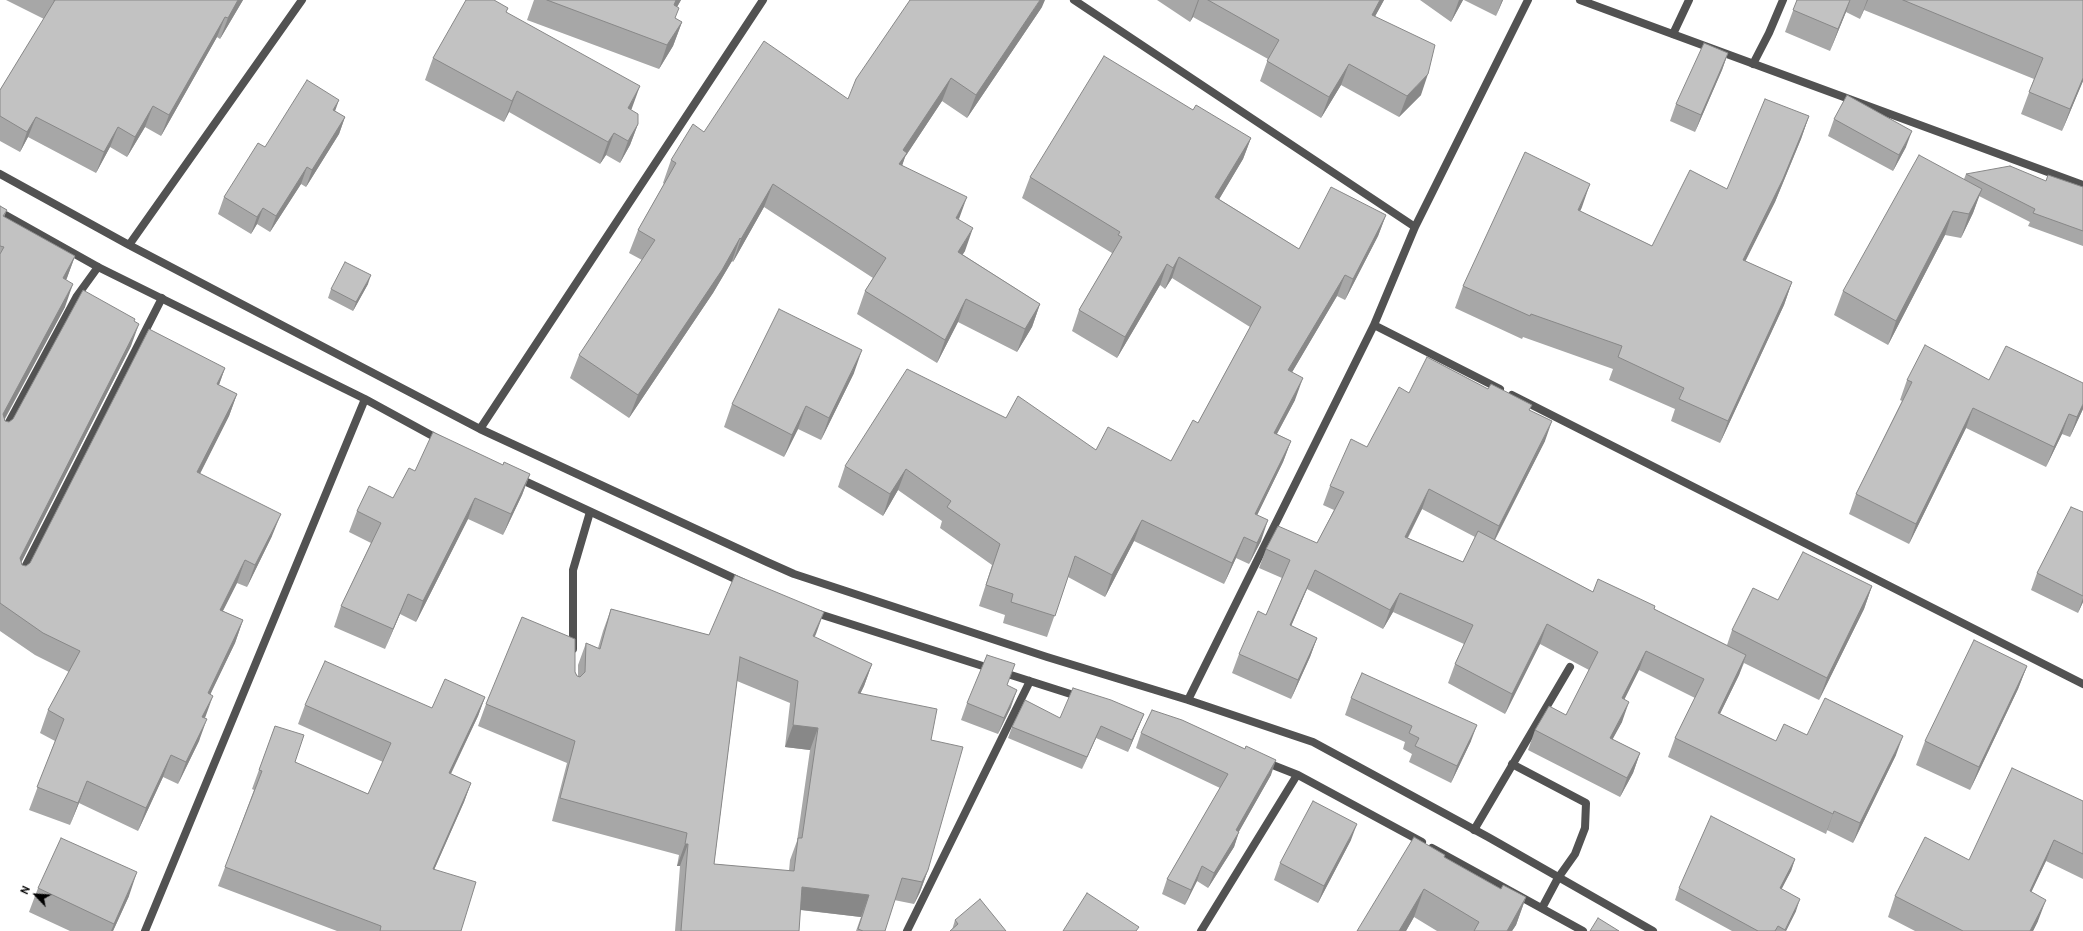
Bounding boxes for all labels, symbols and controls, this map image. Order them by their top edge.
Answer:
north arrow [16,875,56,915]
text: N [17,883,33,896]

